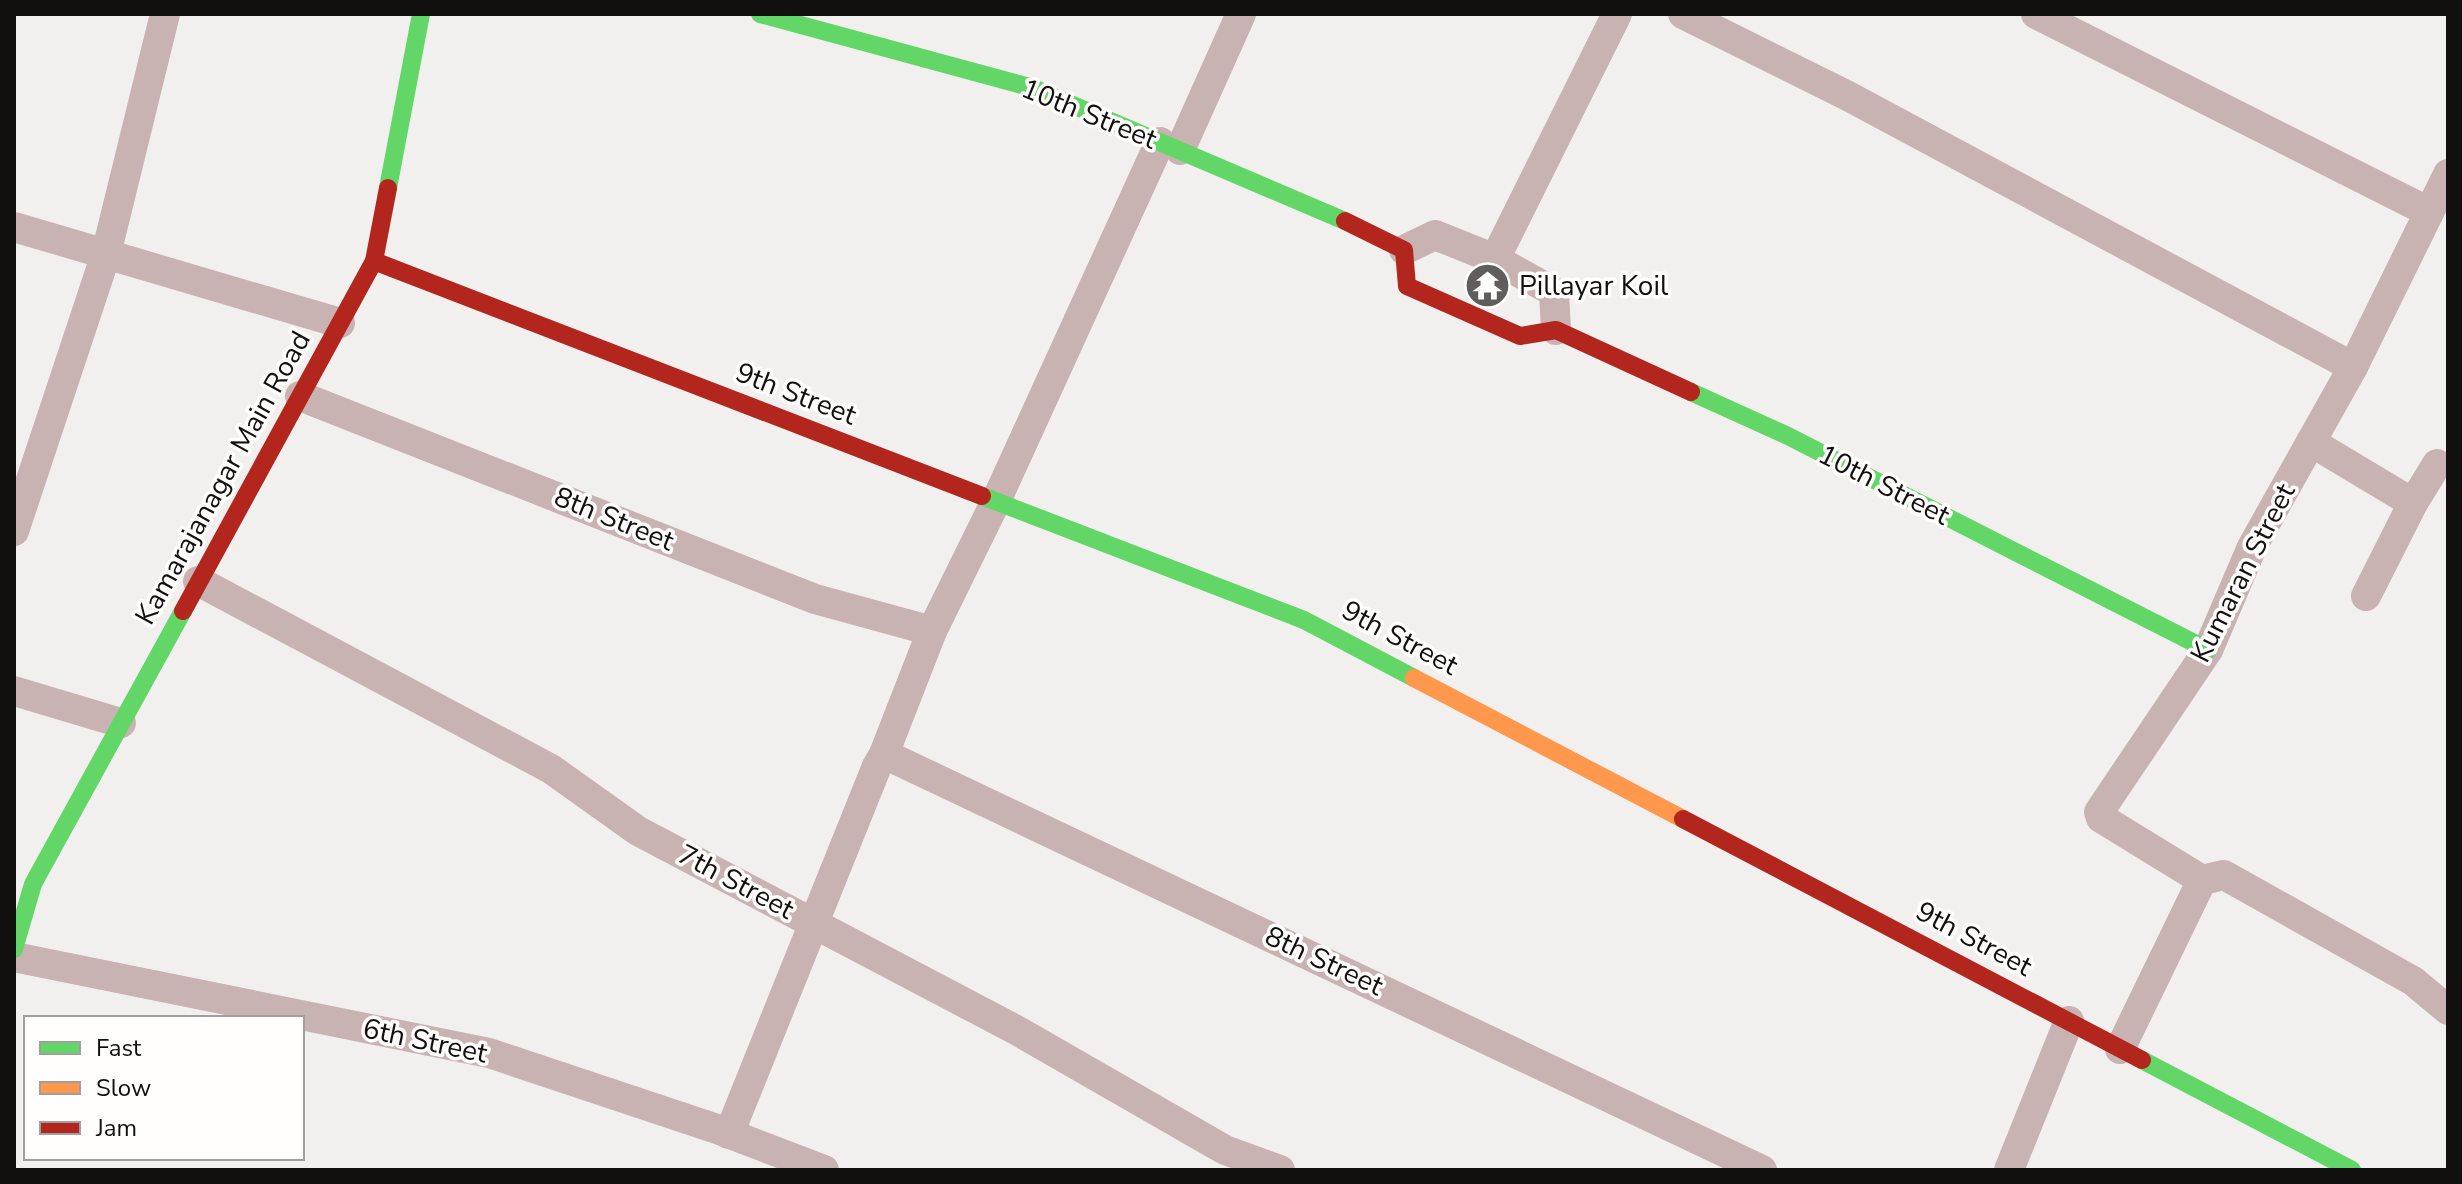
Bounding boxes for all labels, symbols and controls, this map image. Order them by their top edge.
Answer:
street label: 10th Street [1016,70,1163,158]
temple icon: Pillayar Koil [1464,262,1512,310]
place label: Pillayar Koil [1519,267,1669,305]
street label: Kamarajanagar Main Road [126,324,320,632]
street label: 9th Street [730,354,862,434]
street label: 10th Street [1812,436,1956,534]
street label: Kumaran Street [2182,477,2304,669]
street label: 8th Street [548,478,680,560]
street label: 9th Street [1335,592,1465,684]
street label: 7th Street [671,836,801,928]
street label: 9th Street [1909,893,2039,985]
street label: 8th Street [1259,917,1389,1005]
street label: 6th Street [359,1009,491,1073]
legend [24,1016,304,1160]
text: Fast [96,1032,142,1064]
text: Slow [96,1072,151,1104]
text: Jam [95,1112,137,1144]

